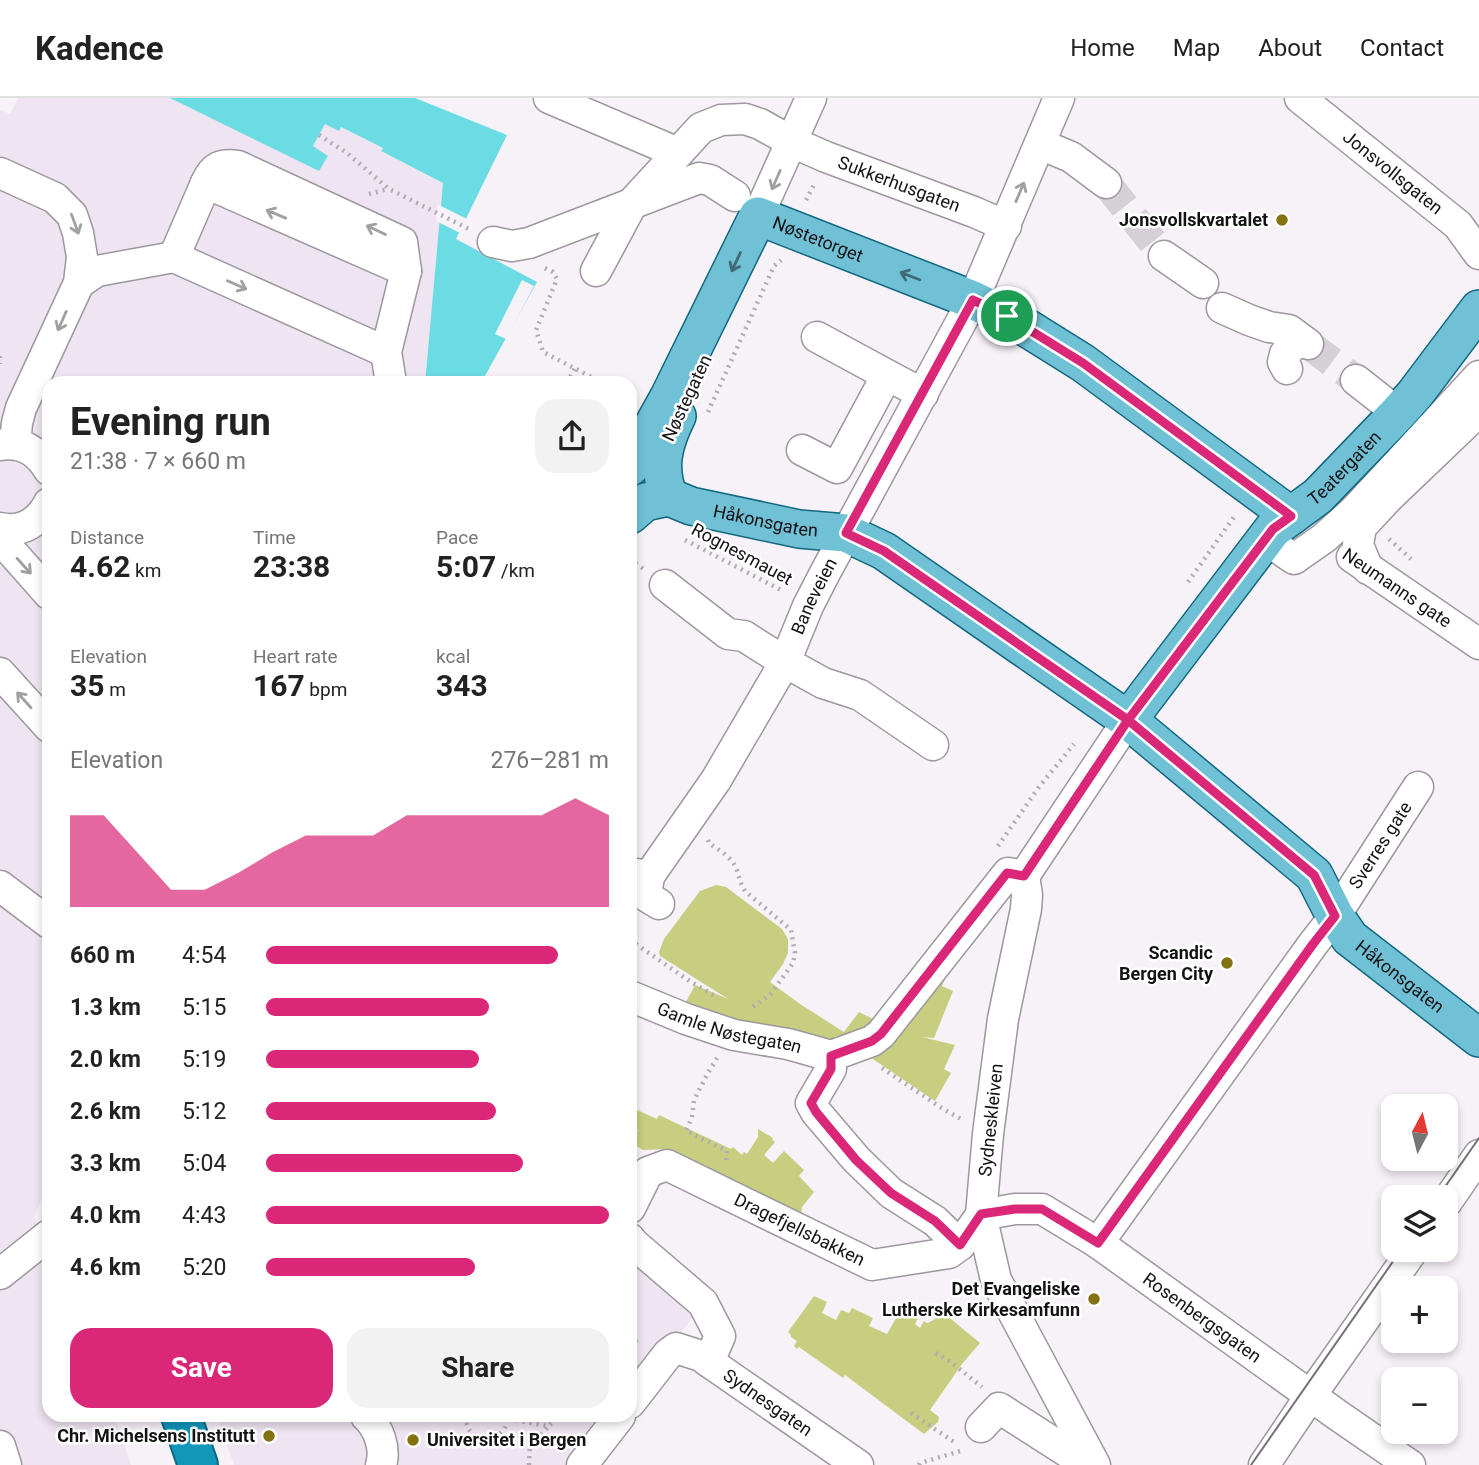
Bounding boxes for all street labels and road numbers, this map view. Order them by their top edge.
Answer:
street label: Jonsvollsgaten [1339,126,1447,218]
street label: Sukkerhusgaten [835,151,963,216]
street label: Nøstetorget [770,212,866,266]
street label: Nøstegaten [657,351,716,444]
street label: Teatergaten [1304,426,1385,510]
street label: Håkonsgaten [711,500,819,541]
street label: Rognesmauet [688,518,796,589]
street label: Neumanns gate [1339,543,1456,632]
street label: Baneveien [787,554,841,637]
street label: Sverres gate [1344,797,1416,893]
street label: Håkonsgaten [1352,935,1449,1017]
street label: Gamle Nøstegaten [654,997,804,1057]
street label: Sydneskleiven [974,1062,1007,1177]
street label: Dragefjellsbakken [731,1188,869,1270]
street label: Rosenbergsgaten [1139,1268,1266,1367]
street label: Sydnesgaten [720,1364,817,1440]

